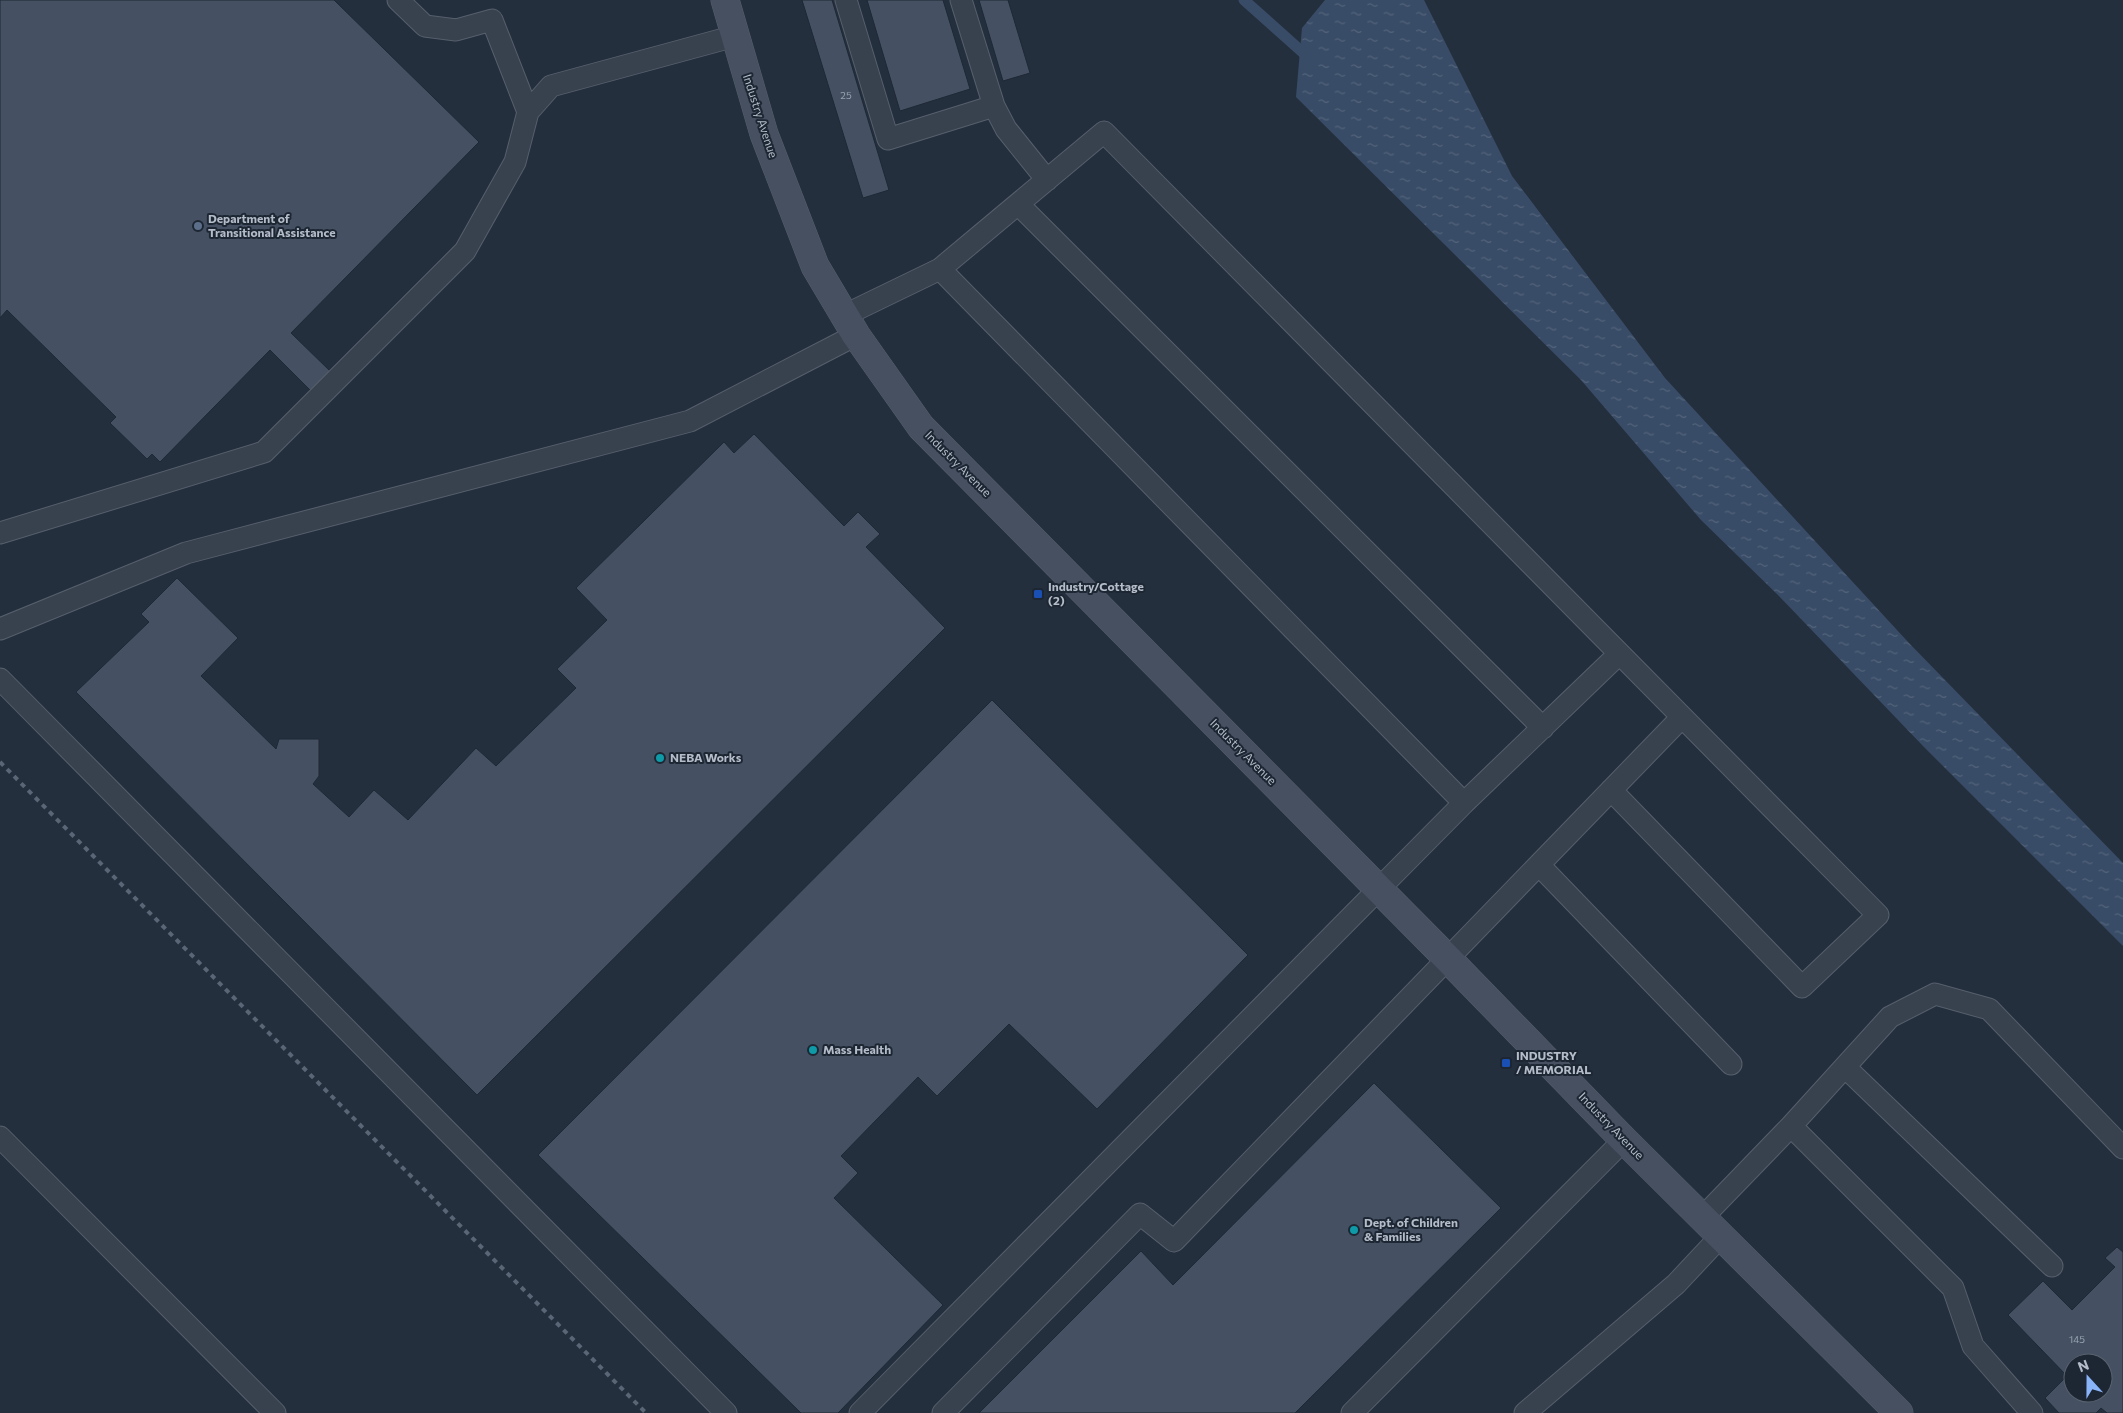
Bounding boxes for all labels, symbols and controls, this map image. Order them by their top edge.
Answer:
street label: Industry Avenue [741,72,781,159]
house number: 25 [840,89,852,101]
place label: Department of Transitional Assistance [208,211,336,239]
marker: Department of Transitional Assistance [192,220,204,232]
street label: Industry Avenue [923,427,995,499]
place label: Industry/Cottage (2) [1048,579,1144,607]
marker: Industry/Cottage (2) [1032,588,1044,600]
street label: Industry Avenue [1208,715,1280,787]
place label: NEBA Works [670,750,742,764]
marker: NEBA Works [654,752,666,764]
place label: Mass Health [823,1042,891,1056]
marker: Mass Health [807,1044,819,1056]
place label: INDUSTRY / MEMORIAL [1516,1048,1591,1076]
marker: INDUSTRY / MEMORIAL [1500,1057,1512,1069]
street label: Industry Avenue [1576,1089,1647,1162]
place label: Dept. of Children & Families [1364,1215,1458,1243]
marker: Dept. of Children & Families [1348,1224,1360,1236]
house number: 145 [2069,1333,2085,1345]
north arrow [2063,1353,2113,1403]
text: N [2075,1356,2091,1375]

